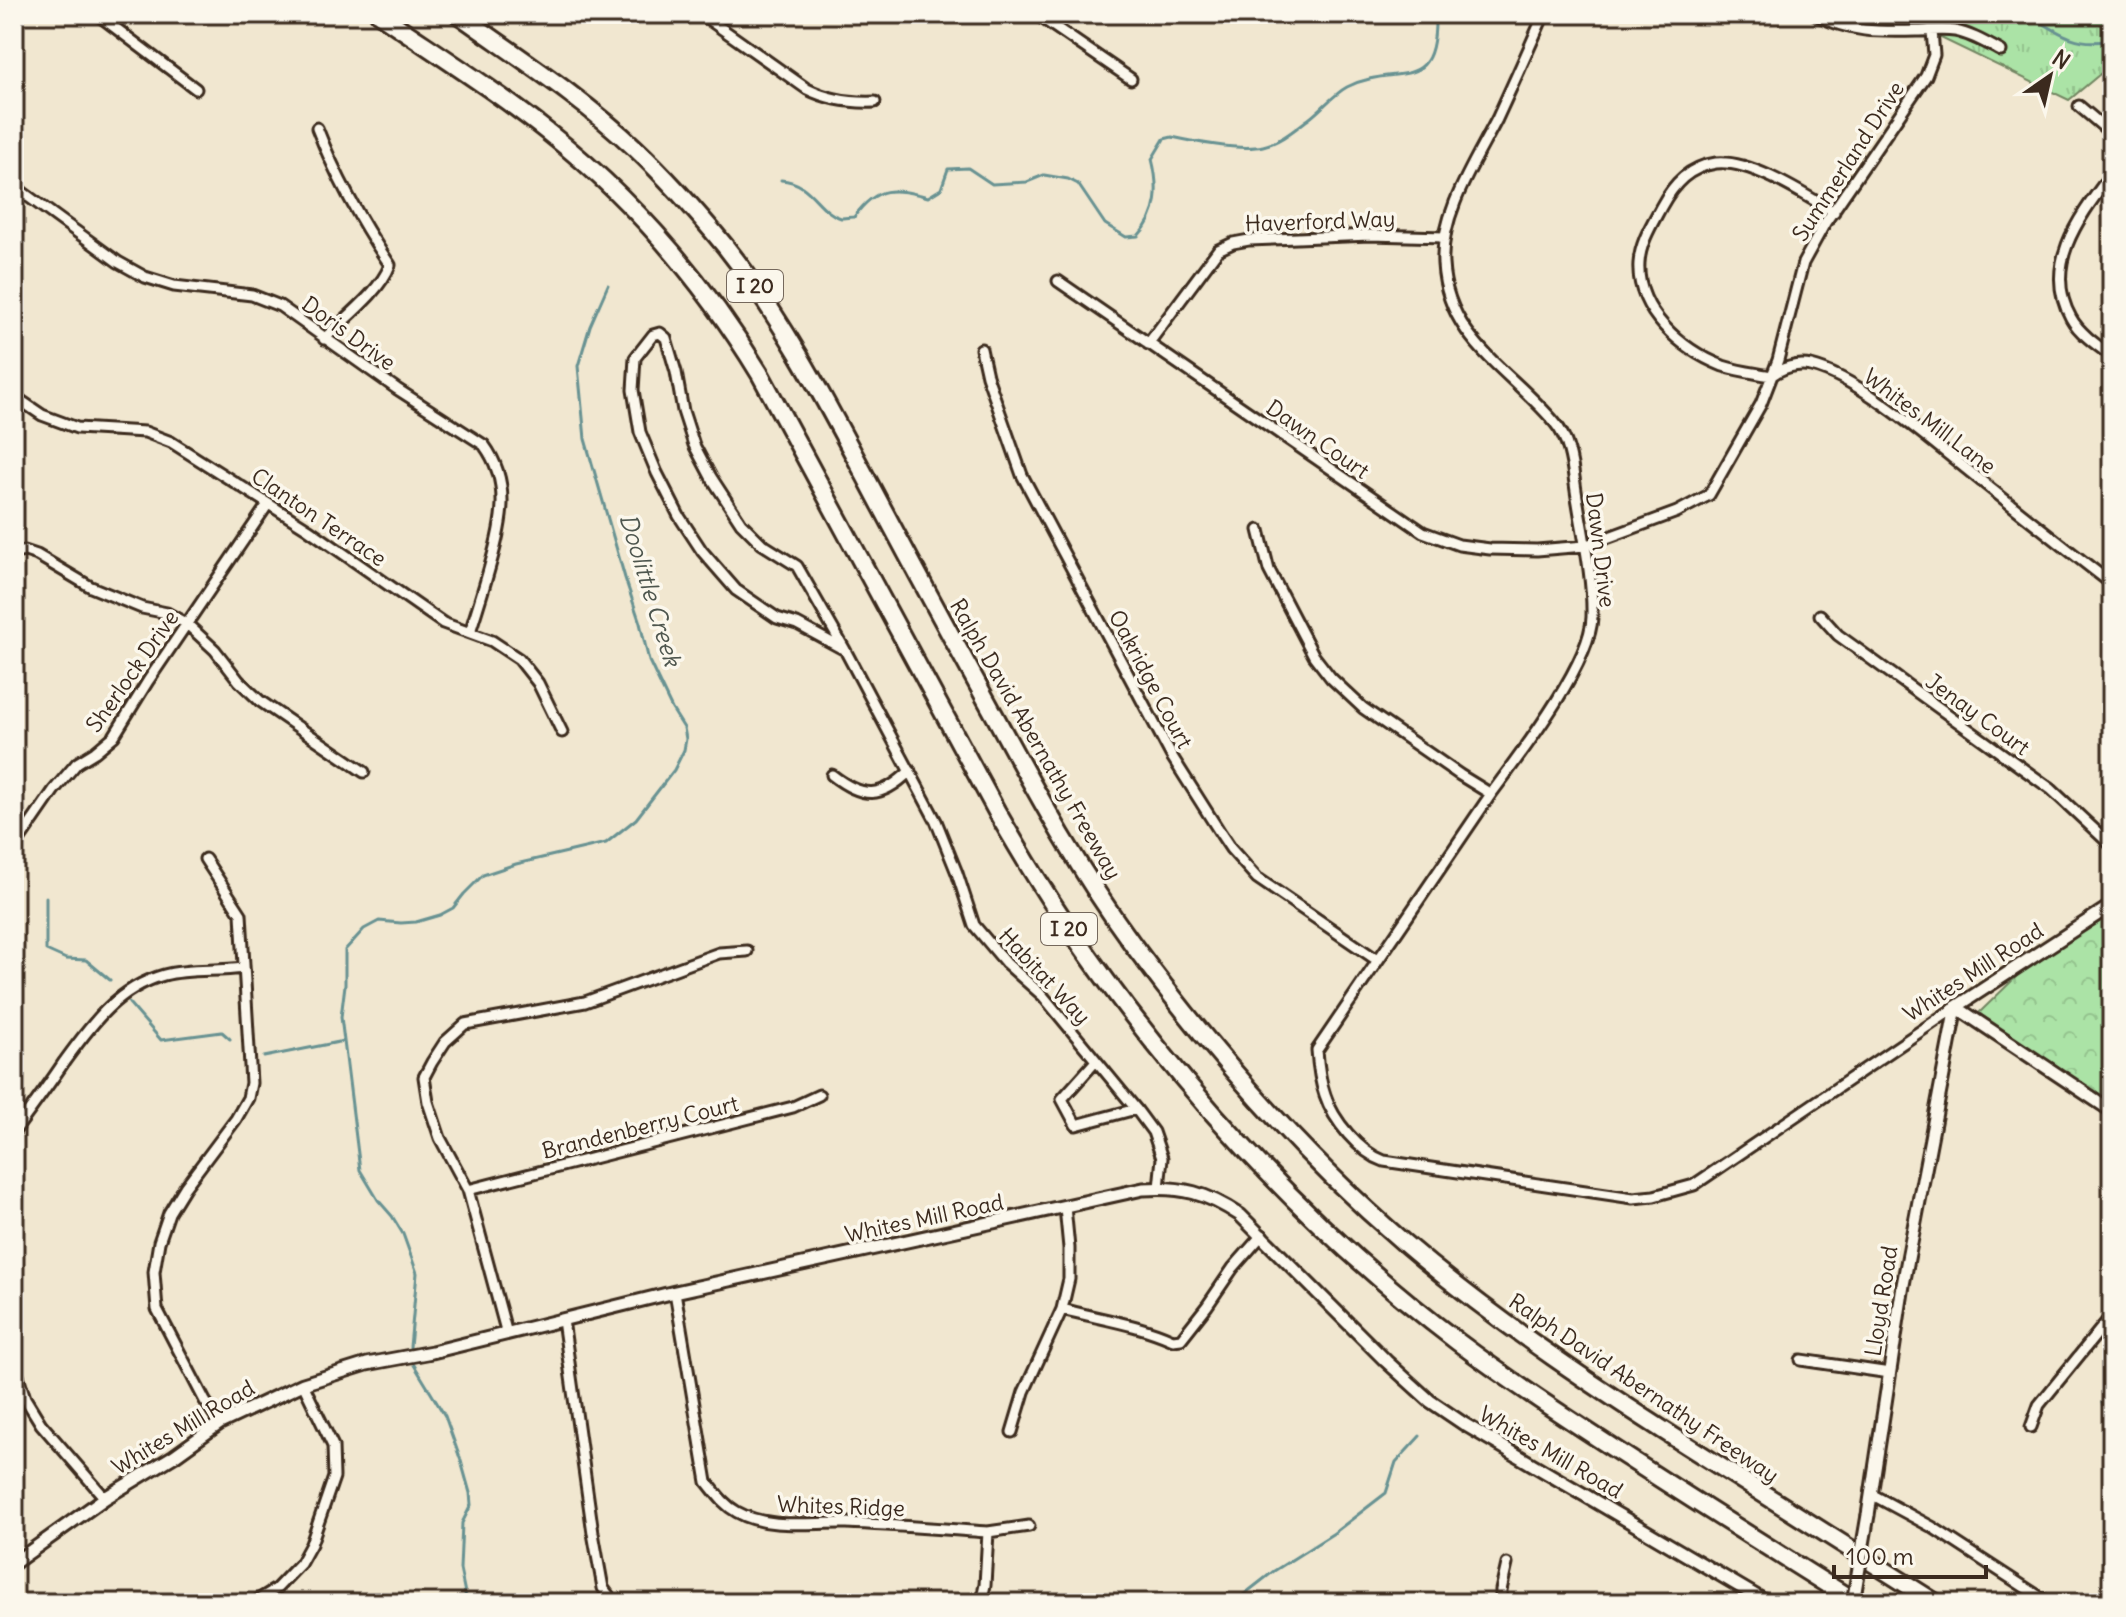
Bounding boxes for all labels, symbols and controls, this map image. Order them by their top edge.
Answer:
north arrow [2010,36,2090,116]
text: N [2047,44,2075,75]
street label: Summerland Drive [1786,76,1910,246]
street label: Haverford Way [1244,204,1396,238]
road number: I 20 [727,270,783,302]
street label: Doris Drive [297,290,401,376]
street label: Whites Mill Lane [1858,362,2002,480]
street label: Dawn Court [1261,393,1375,485]
street label: Clanton Terrace [246,462,392,572]
street label: Dawn Drive [1580,491,1622,609]
water label: Doolittle Creek [614,510,689,671]
street label: Ralph David Abernathy Freeway [944,594,1128,884]
street label: Sherlock Drive [80,605,184,737]
street label: Oakridge Court [1103,605,1199,753]
street label: Jenay Court [1920,667,2036,761]
road number: I 20 [1041,913,1097,945]
street label: Whites Mill Road [1898,916,2048,1028]
street label: Habitat Way [993,922,1097,1030]
street label: Brandenberry Court [539,1089,741,1165]
street label: Whites Mill Road [842,1188,1006,1248]
street label: Lloyd Road [1858,1244,1904,1358]
street label: Ralph David Abernathy Freeway [1504,1287,1784,1489]
street label: Whites Mill Road [107,1373,259,1481]
street label: Whites Mill Road [1474,1400,1628,1504]
street label: Whites Ridge [777,1490,905,1522]
scale bar [1834,1529,1986,1579]
text: 100 m [1846,1541,1914,1571]

